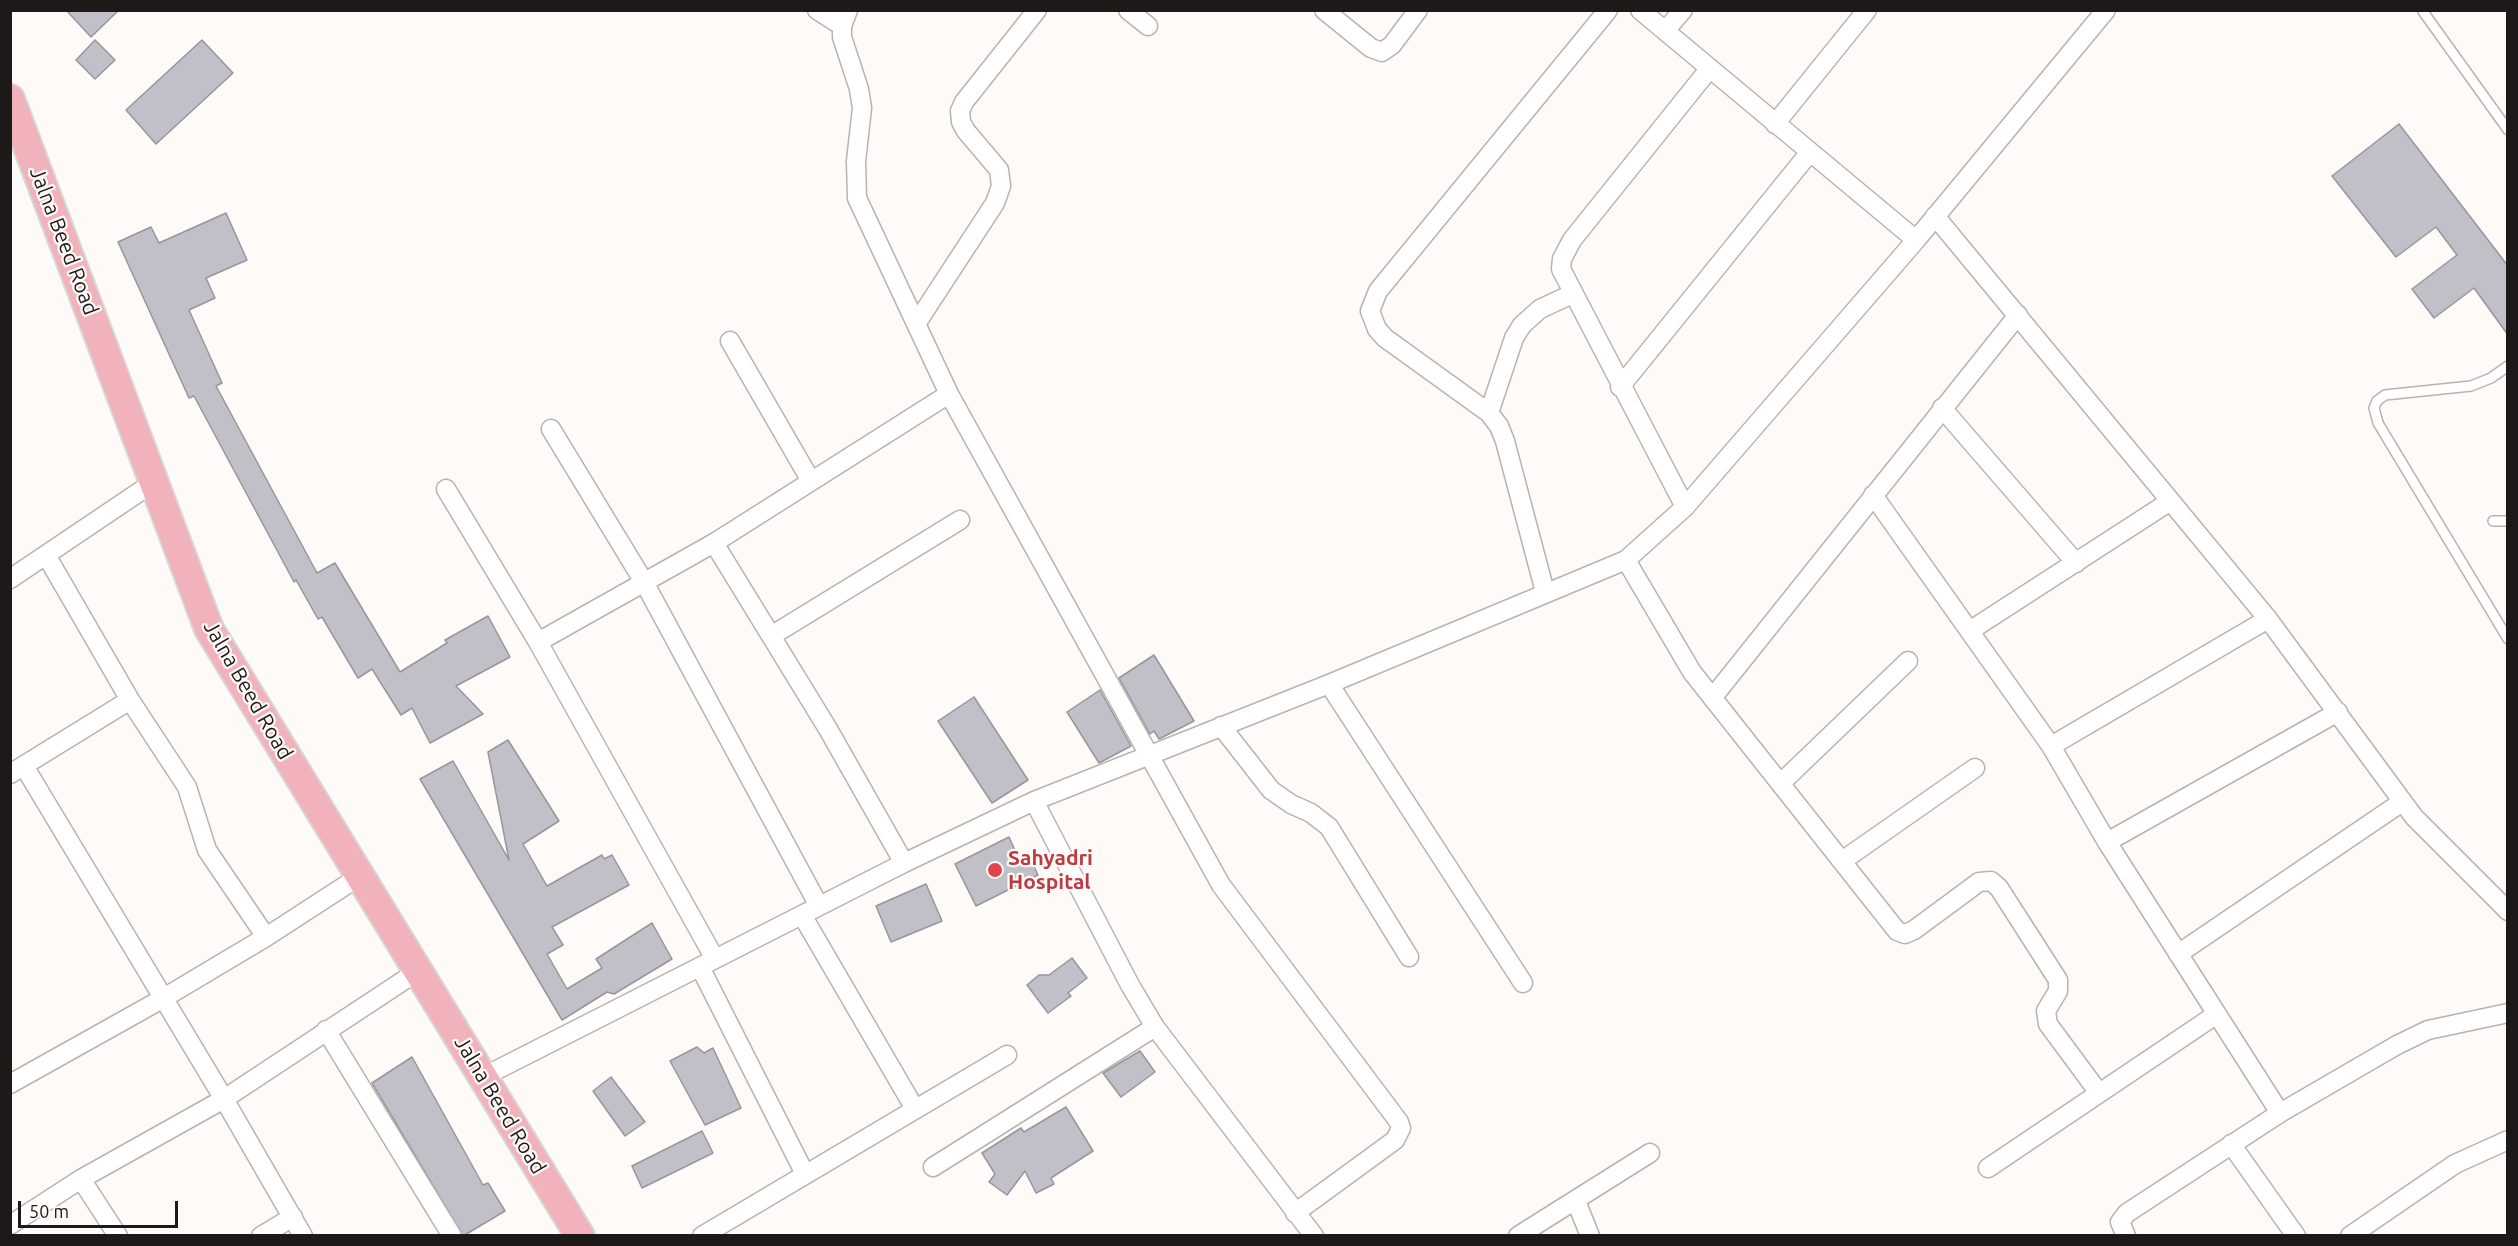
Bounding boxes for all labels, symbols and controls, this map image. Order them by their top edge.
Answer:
street label: Jalna Beed Road [24,164,104,318]
street label: Jalna Beed Road [198,616,298,764]
place label: Sahyadri Hospital [1008,845,1093,895]
marker: Sahyadri Hospital [986,861,1004,879]
street label: Jalna Beed Road [449,1032,551,1178]
scale bar [21,1189,182,1227]
text: 50 m [29,1201,69,1221]

